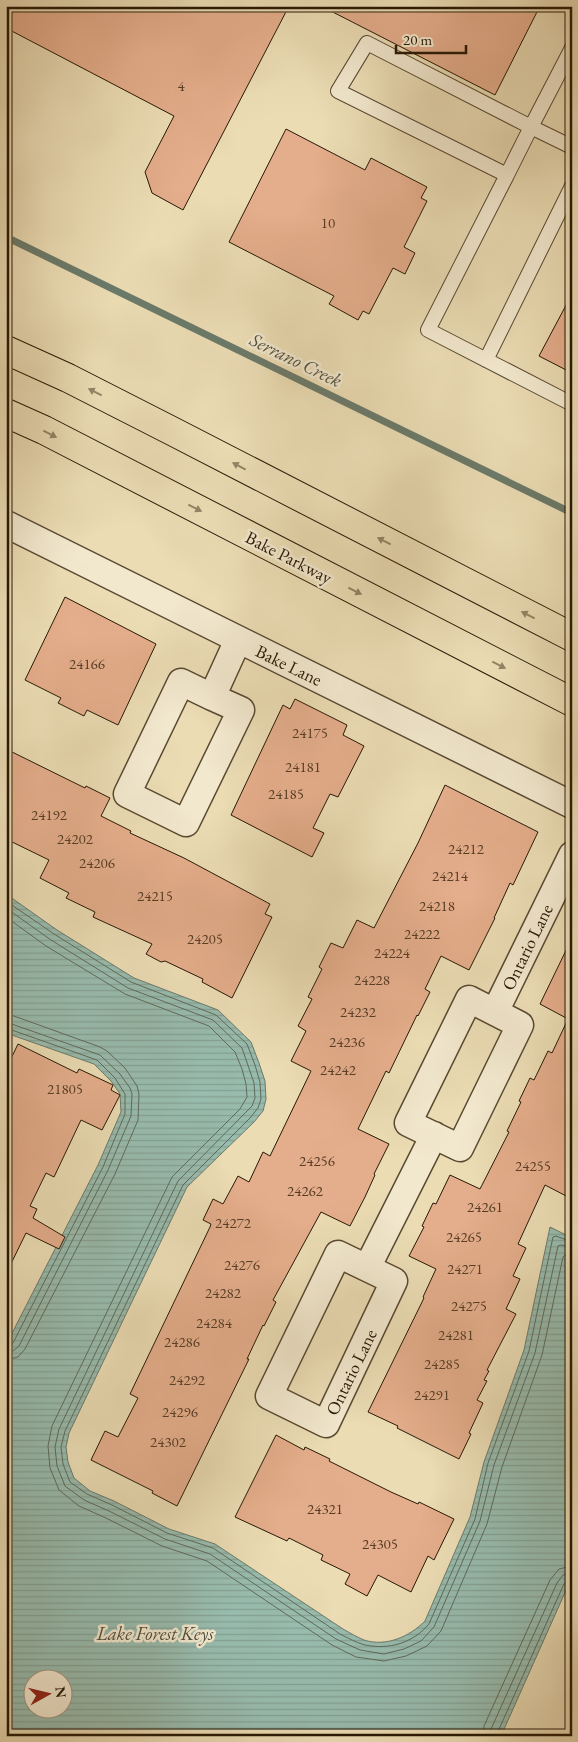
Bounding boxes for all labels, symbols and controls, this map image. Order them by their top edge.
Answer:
scale bar [396,22,466,54]
text: 20 m [403,30,432,49]
house number: 4 [177,76,185,95]
house number: 10 [321,213,335,232]
water label: Serrano Creek [245,327,346,393]
one-way arrow [88,388,102,396]
one-way arrow [43,430,58,438]
one-way arrow [232,462,247,470]
one-way arrow [188,504,202,512]
street label: Bake Parkway [242,525,336,589]
one-way arrow [376,537,391,545]
one-way arrow [348,587,362,595]
one-way arrow [521,611,536,619]
street label: Bake Lane [252,639,326,691]
house number: 24166 [69,654,105,673]
one-way arrow [492,661,507,669]
house number: 24175 [292,723,328,742]
house number: 24181 [285,757,321,776]
house number: 24185 [268,784,304,803]
house number: 24192 [31,805,68,824]
house number: 24202 [57,829,94,848]
house number: 24212 [448,839,485,858]
house number: 24206 [79,853,115,872]
house number: 24214 [432,866,469,885]
house number: 24215 [137,886,173,905]
house number: 24218 [419,896,455,915]
street label: Ontario Lane [496,900,558,994]
house number: 24222 [404,924,441,943]
house number: 24205 [187,929,223,948]
house number: 24224 [374,943,411,962]
house number: 24228 [354,970,390,989]
house number: 24232 [340,1002,377,1021]
house number: 24236 [329,1032,365,1051]
house number: 24242 [320,1060,357,1079]
house number: 21805 [47,1079,83,1098]
house number: 24256 [299,1151,335,1170]
house number: 24255 [515,1156,551,1175]
house number: 24262 [287,1181,324,1200]
house number: 24261 [467,1197,503,1216]
house number: 24272 [215,1213,252,1232]
house number: 24265 [446,1227,482,1246]
house number: 24276 [224,1255,260,1274]
house number: 24271 [447,1259,483,1278]
house number: 24282 [205,1283,242,1302]
house number: 24275 [451,1296,487,1315]
house number: 24284 [196,1313,233,1332]
street label: Ontario Lane [320,1325,382,1419]
house number: 24281 [438,1325,474,1344]
house number: 24286 [164,1332,200,1351]
house number: 24285 [424,1354,460,1373]
house number: 24292 [169,1370,206,1389]
house number: 24291 [414,1385,450,1404]
house number: 24296 [162,1402,198,1421]
house number: 24302 [150,1432,187,1451]
house number: 24321 [307,1499,343,1518]
house number: 24305 [362,1534,398,1553]
water label: Lake Forest Keys [96,1621,214,1646]
north arrow [22,1670,72,1720]
text: N [51,1685,71,1700]

